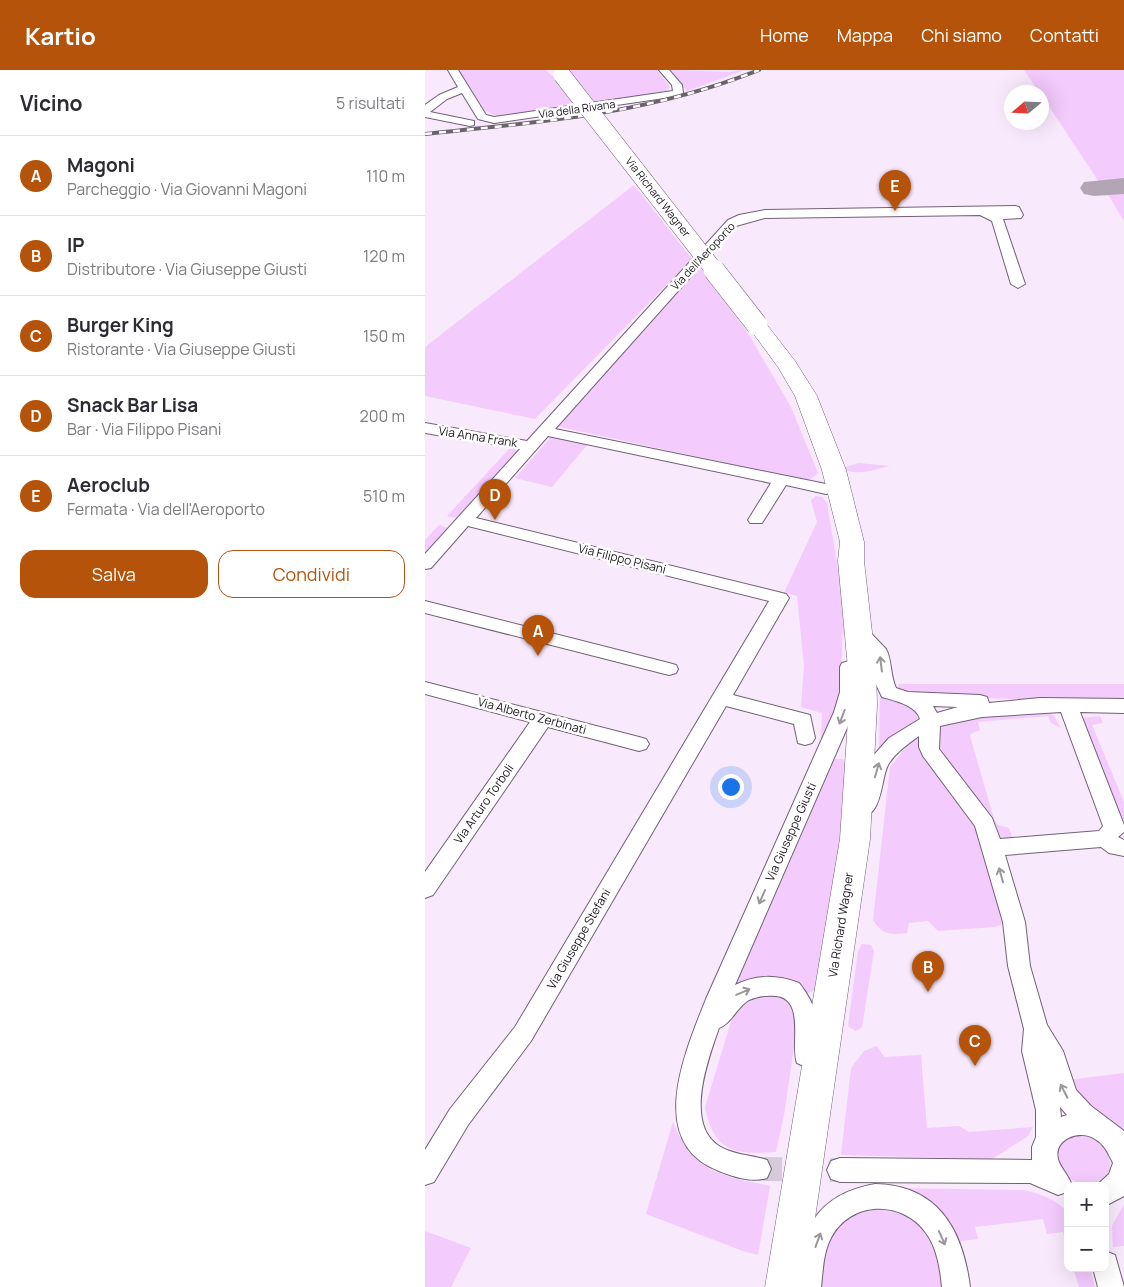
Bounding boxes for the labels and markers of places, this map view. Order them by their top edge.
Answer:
pin: E [879,170,911,211]
pin: D [479,479,511,520]
pin: A [522,615,554,656]
pin: B [912,951,944,992]
pin: C [959,1025,991,1066]

